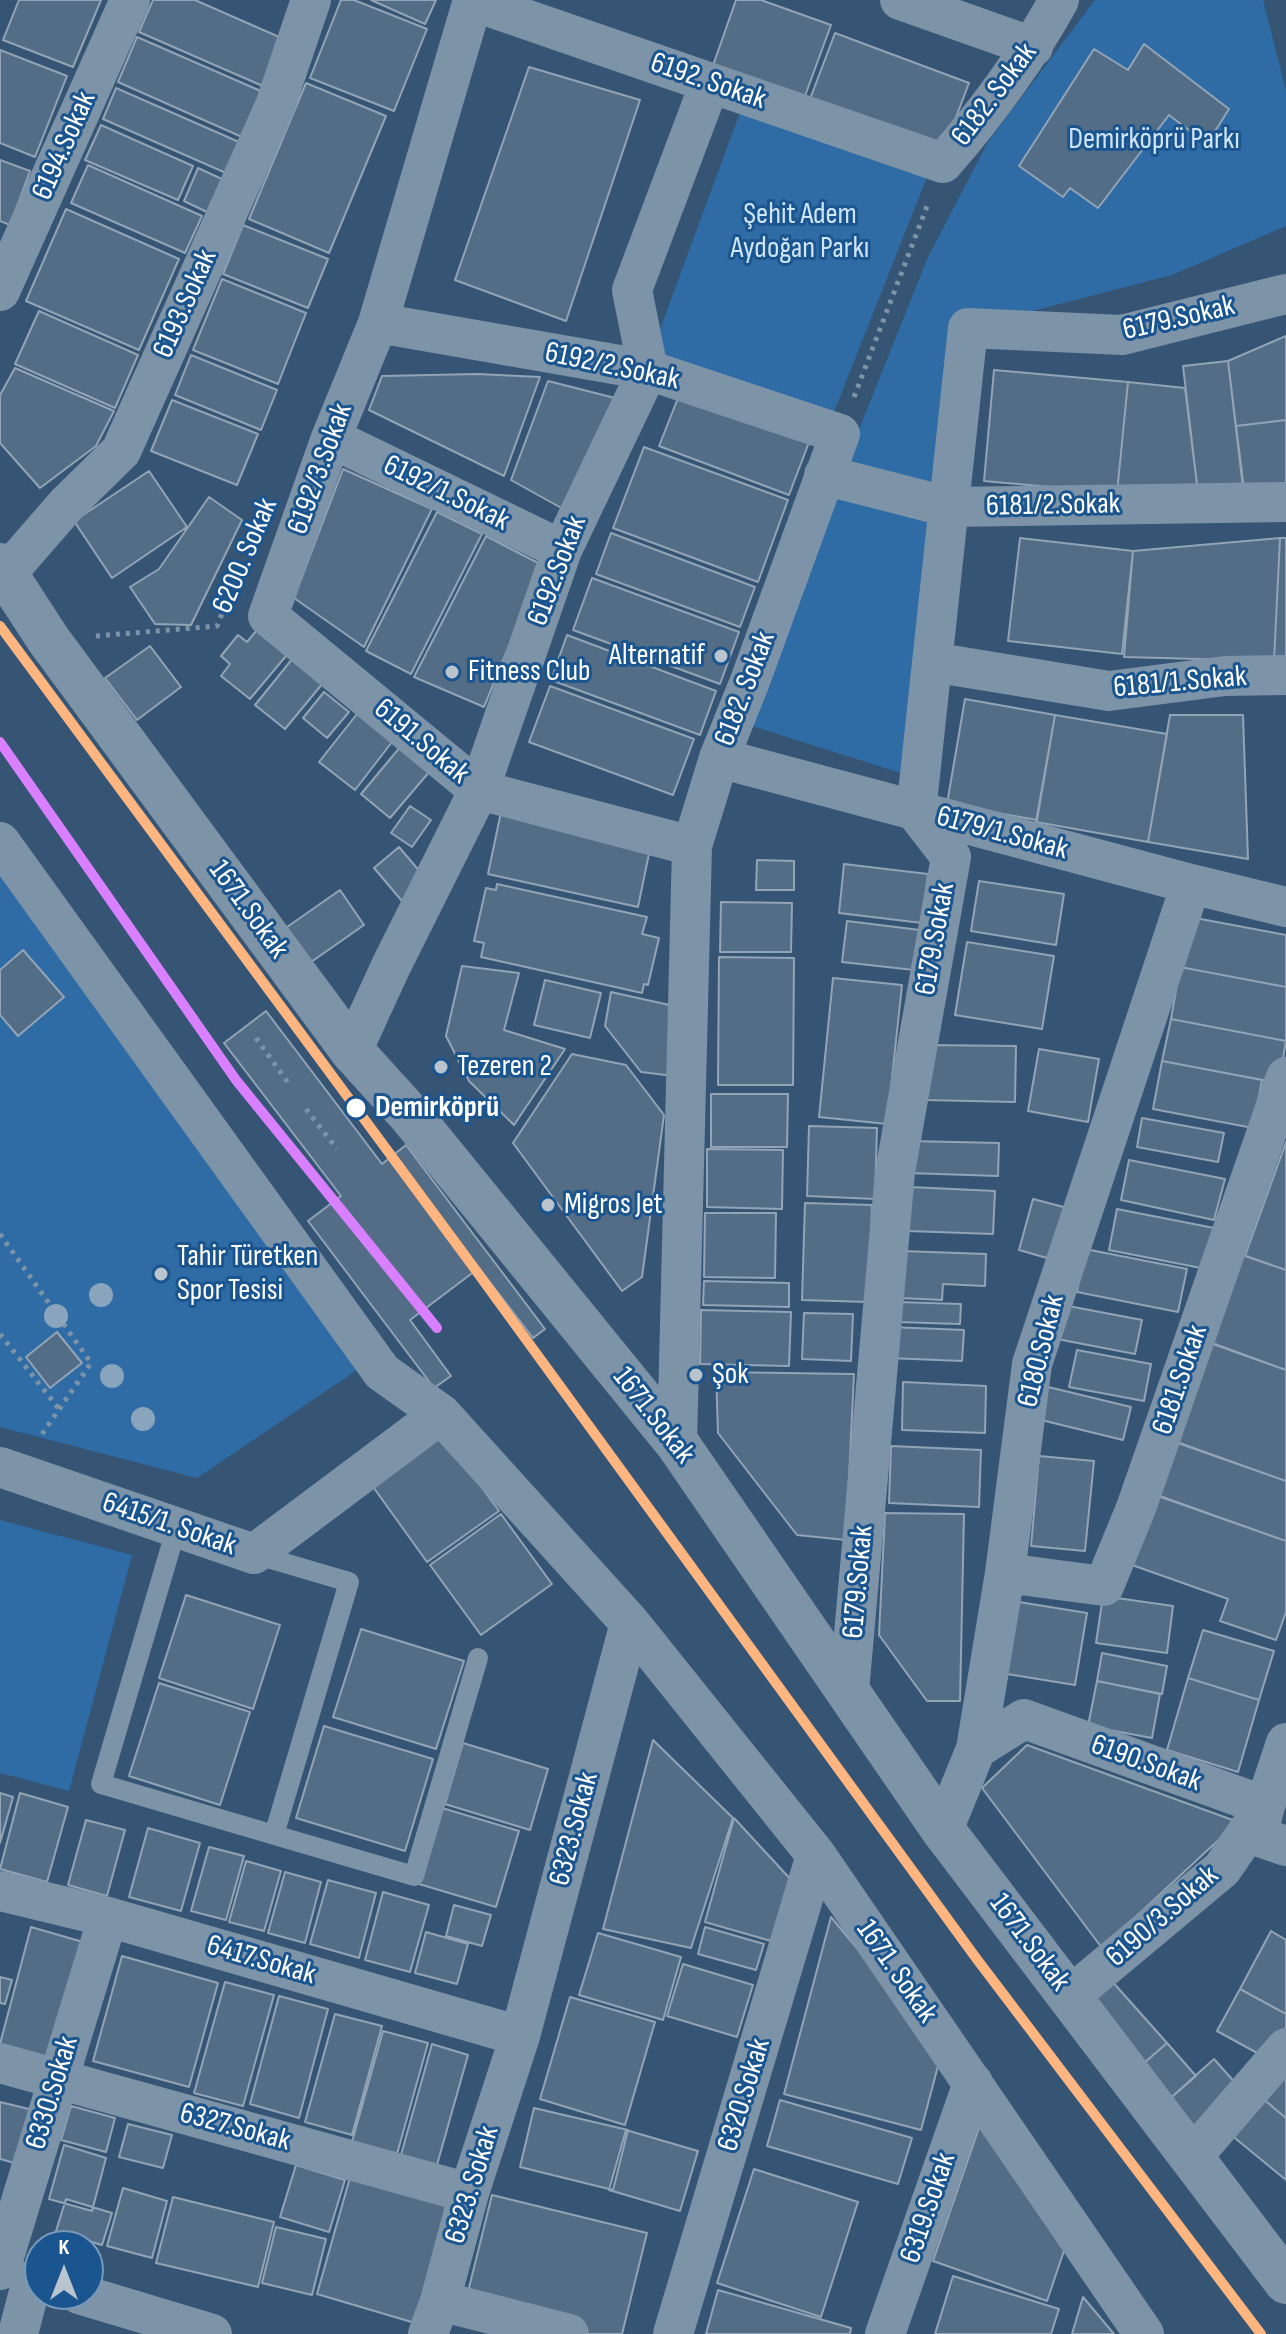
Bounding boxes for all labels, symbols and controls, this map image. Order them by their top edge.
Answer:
street label: 6182. Sokak [945,36,1045,154]
street label: 6192. Sokak [646,46,770,118]
street label: 6194.Sokak [25,86,105,206]
park label: Demirköprü Parkı [1068,122,1240,158]
park label: Şehit Adem Aydoğan Parkı [731,197,869,268]
street label: 6193.Sokak [146,244,226,364]
street label: 6179.Sokak [1120,289,1238,349]
street label: 6192/2.Sokak [542,335,682,399]
street label: 6192/3.Sokak [281,399,361,539]
street label: 6192/1.Sokak [377,448,515,540]
street label: 6181/2.Sokak [986,487,1120,525]
street label: 6200. Sokak [206,493,286,619]
street label: 6192.Sokak [521,511,595,631]
street label: 6182. Sokak [708,627,784,751]
place label: Alternatif [609,638,705,674]
marker: Alternatif [712,647,730,665]
place label: Fitness Club [468,654,591,690]
street label: 6181/1.Sokak [1112,659,1248,707]
marker: Fitness Club [443,663,461,681]
street label: 6191.Sokak [366,692,476,792]
street label: 6179/1.Sokak [932,799,1072,869]
street label: 1671.Sokak [200,854,296,966]
street label: 6179.Sokak [908,880,964,998]
place label: Tezeren 2 [457,1049,552,1085]
marker: Tezeren 2 [432,1058,450,1076]
place label: Demirköprü [375,1090,499,1126]
marker: Demirköprü [344,1096,368,1120]
place label: Migros Jet [564,1187,663,1223]
marker: Migros Jet [539,1196,557,1214]
place label: Tahir Türetken Spor Tesisi [177,1239,318,1310]
marker: Tahir Türetken Spor Tesisi [152,1265,170,1283]
street label: 6180.Sokak [1011,1291,1073,1411]
street label: 6181.Sokak [1145,1320,1217,1440]
place label: Şok [712,1357,749,1393]
street label: 1671.Sokak [604,1361,702,1471]
marker: Şok [687,1366,705,1384]
street label: 6415/1. Sokak [97,1485,241,1565]
street label: 6179.Sokak [836,1524,882,1640]
street label: 6190.Sokak [1086,1727,1206,1801]
street label: 6323.Sokak [543,1768,607,1890]
street label: 6190/3.Sokak [1099,1858,1227,1976]
street label: 1671.Sokak [981,1887,1077,1999]
street label: 1671. Sokak [848,1914,944,2030]
street label: 6417.Sokak [202,1928,320,1994]
street label: 6330.Sokak [19,2032,87,2154]
street label: 6320.Sokak [711,2034,779,2156]
street label: 6327.Sokak [176,2096,294,2160]
street label: 6323. Sokak [438,2122,508,2248]
street label: 6319.Sokak [893,2148,965,2268]
north arrow [24,2230,104,2310]
text: K [59,2234,69,2261]

